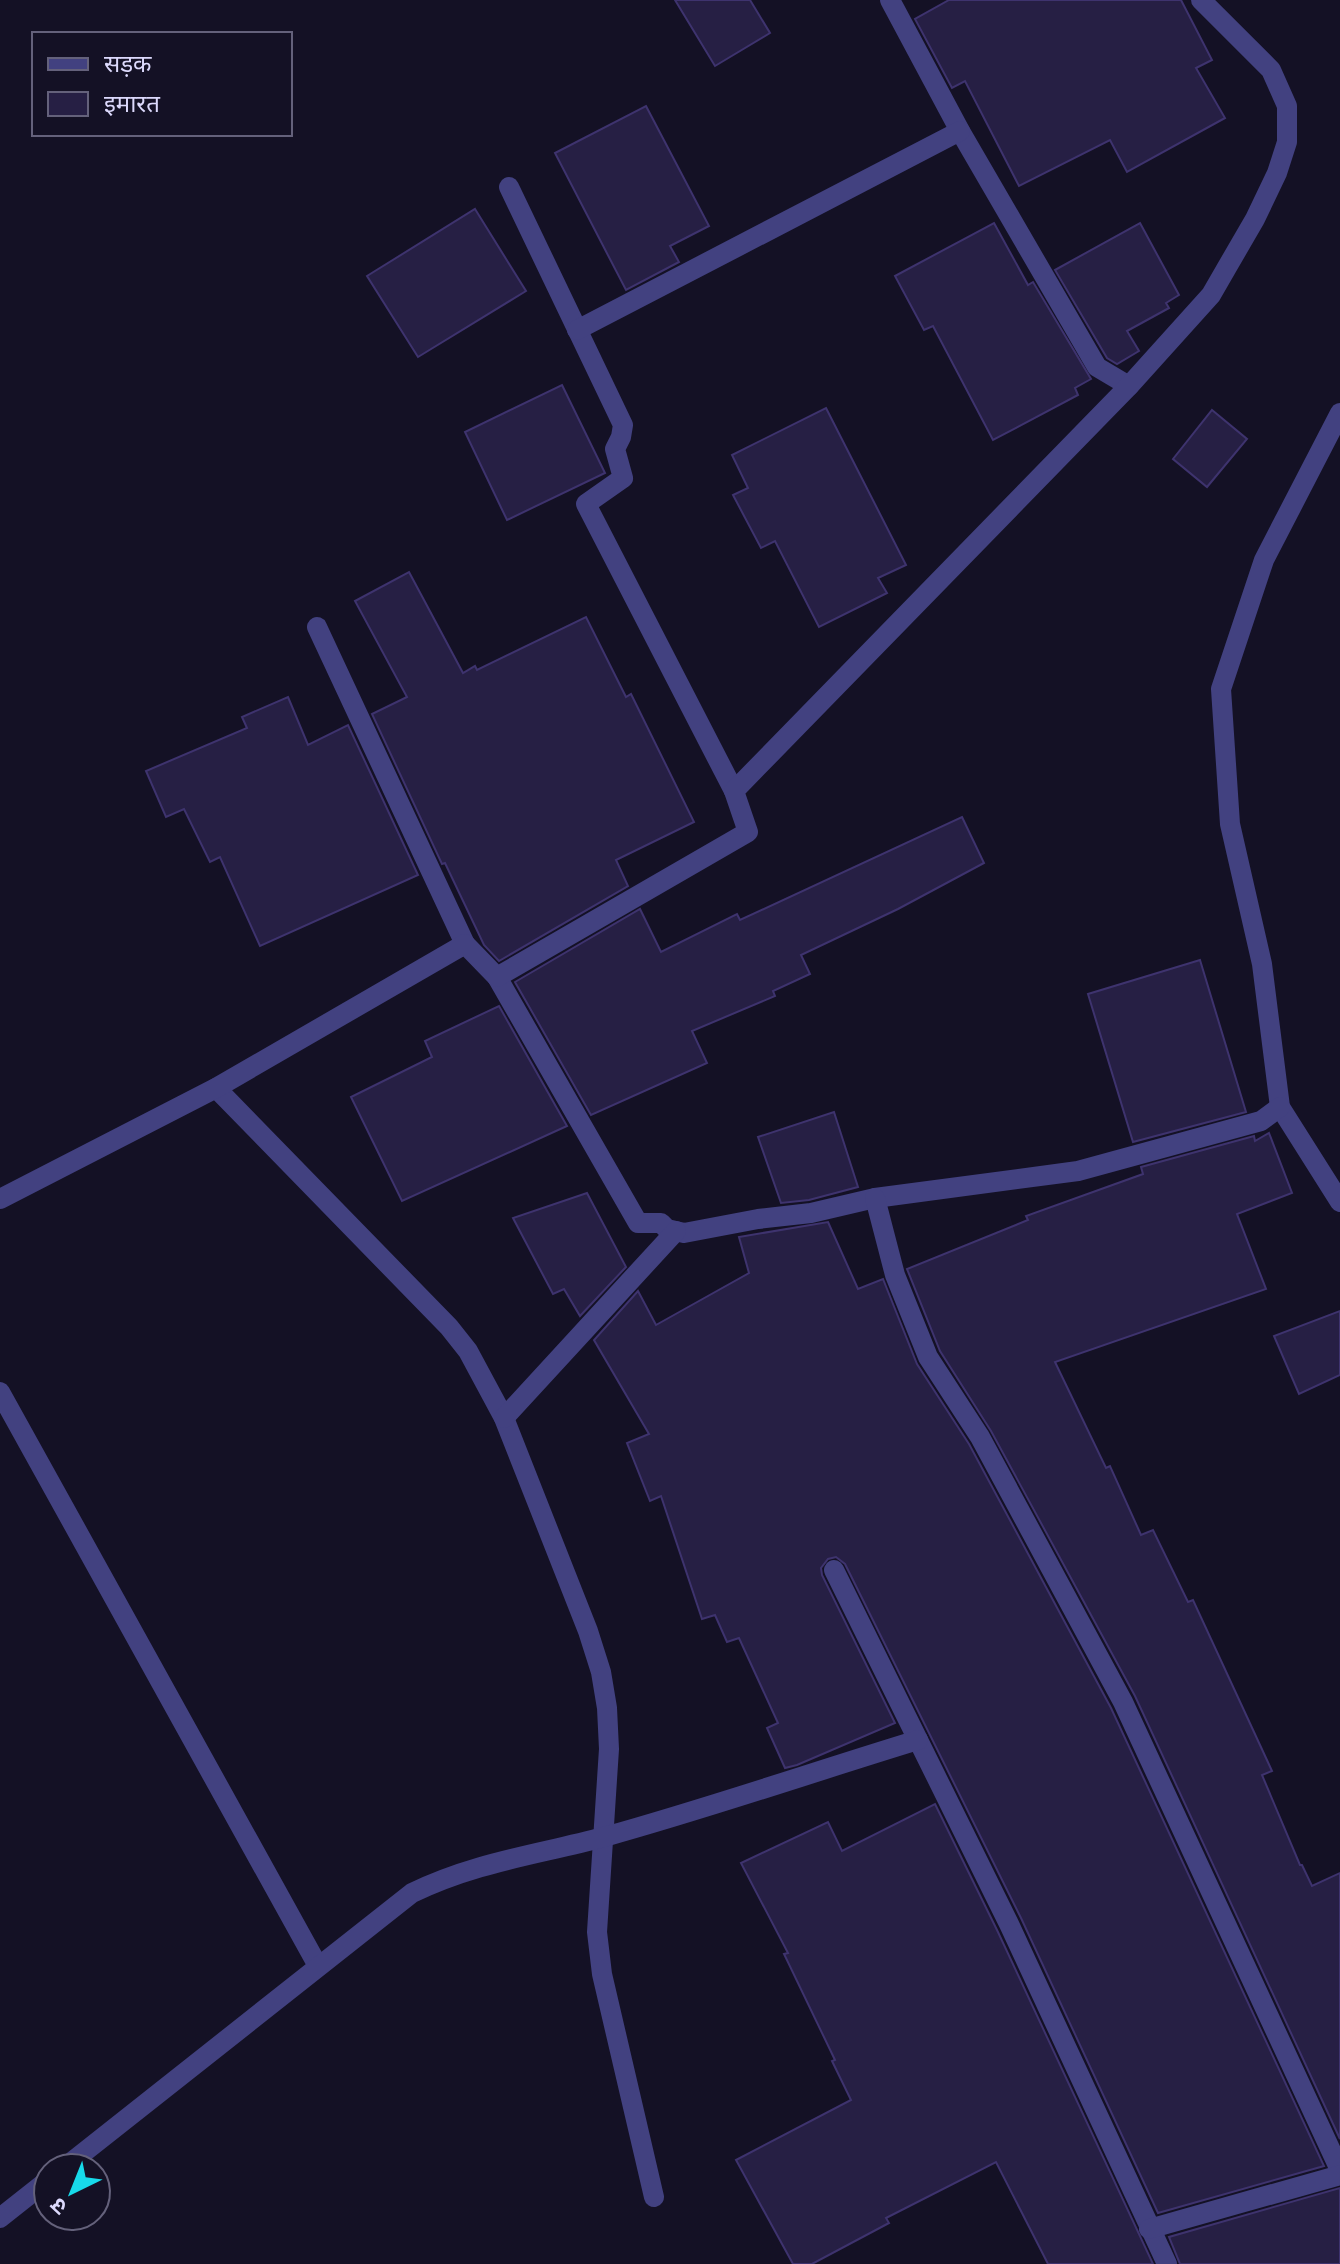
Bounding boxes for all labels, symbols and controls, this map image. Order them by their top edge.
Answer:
legend [32,32,292,136]
text: सड़क [104,48,152,78]
text: इमारत [104,88,161,118]
north arrow [32,2152,112,2232]
text: उ [43,2191,73,2221]

